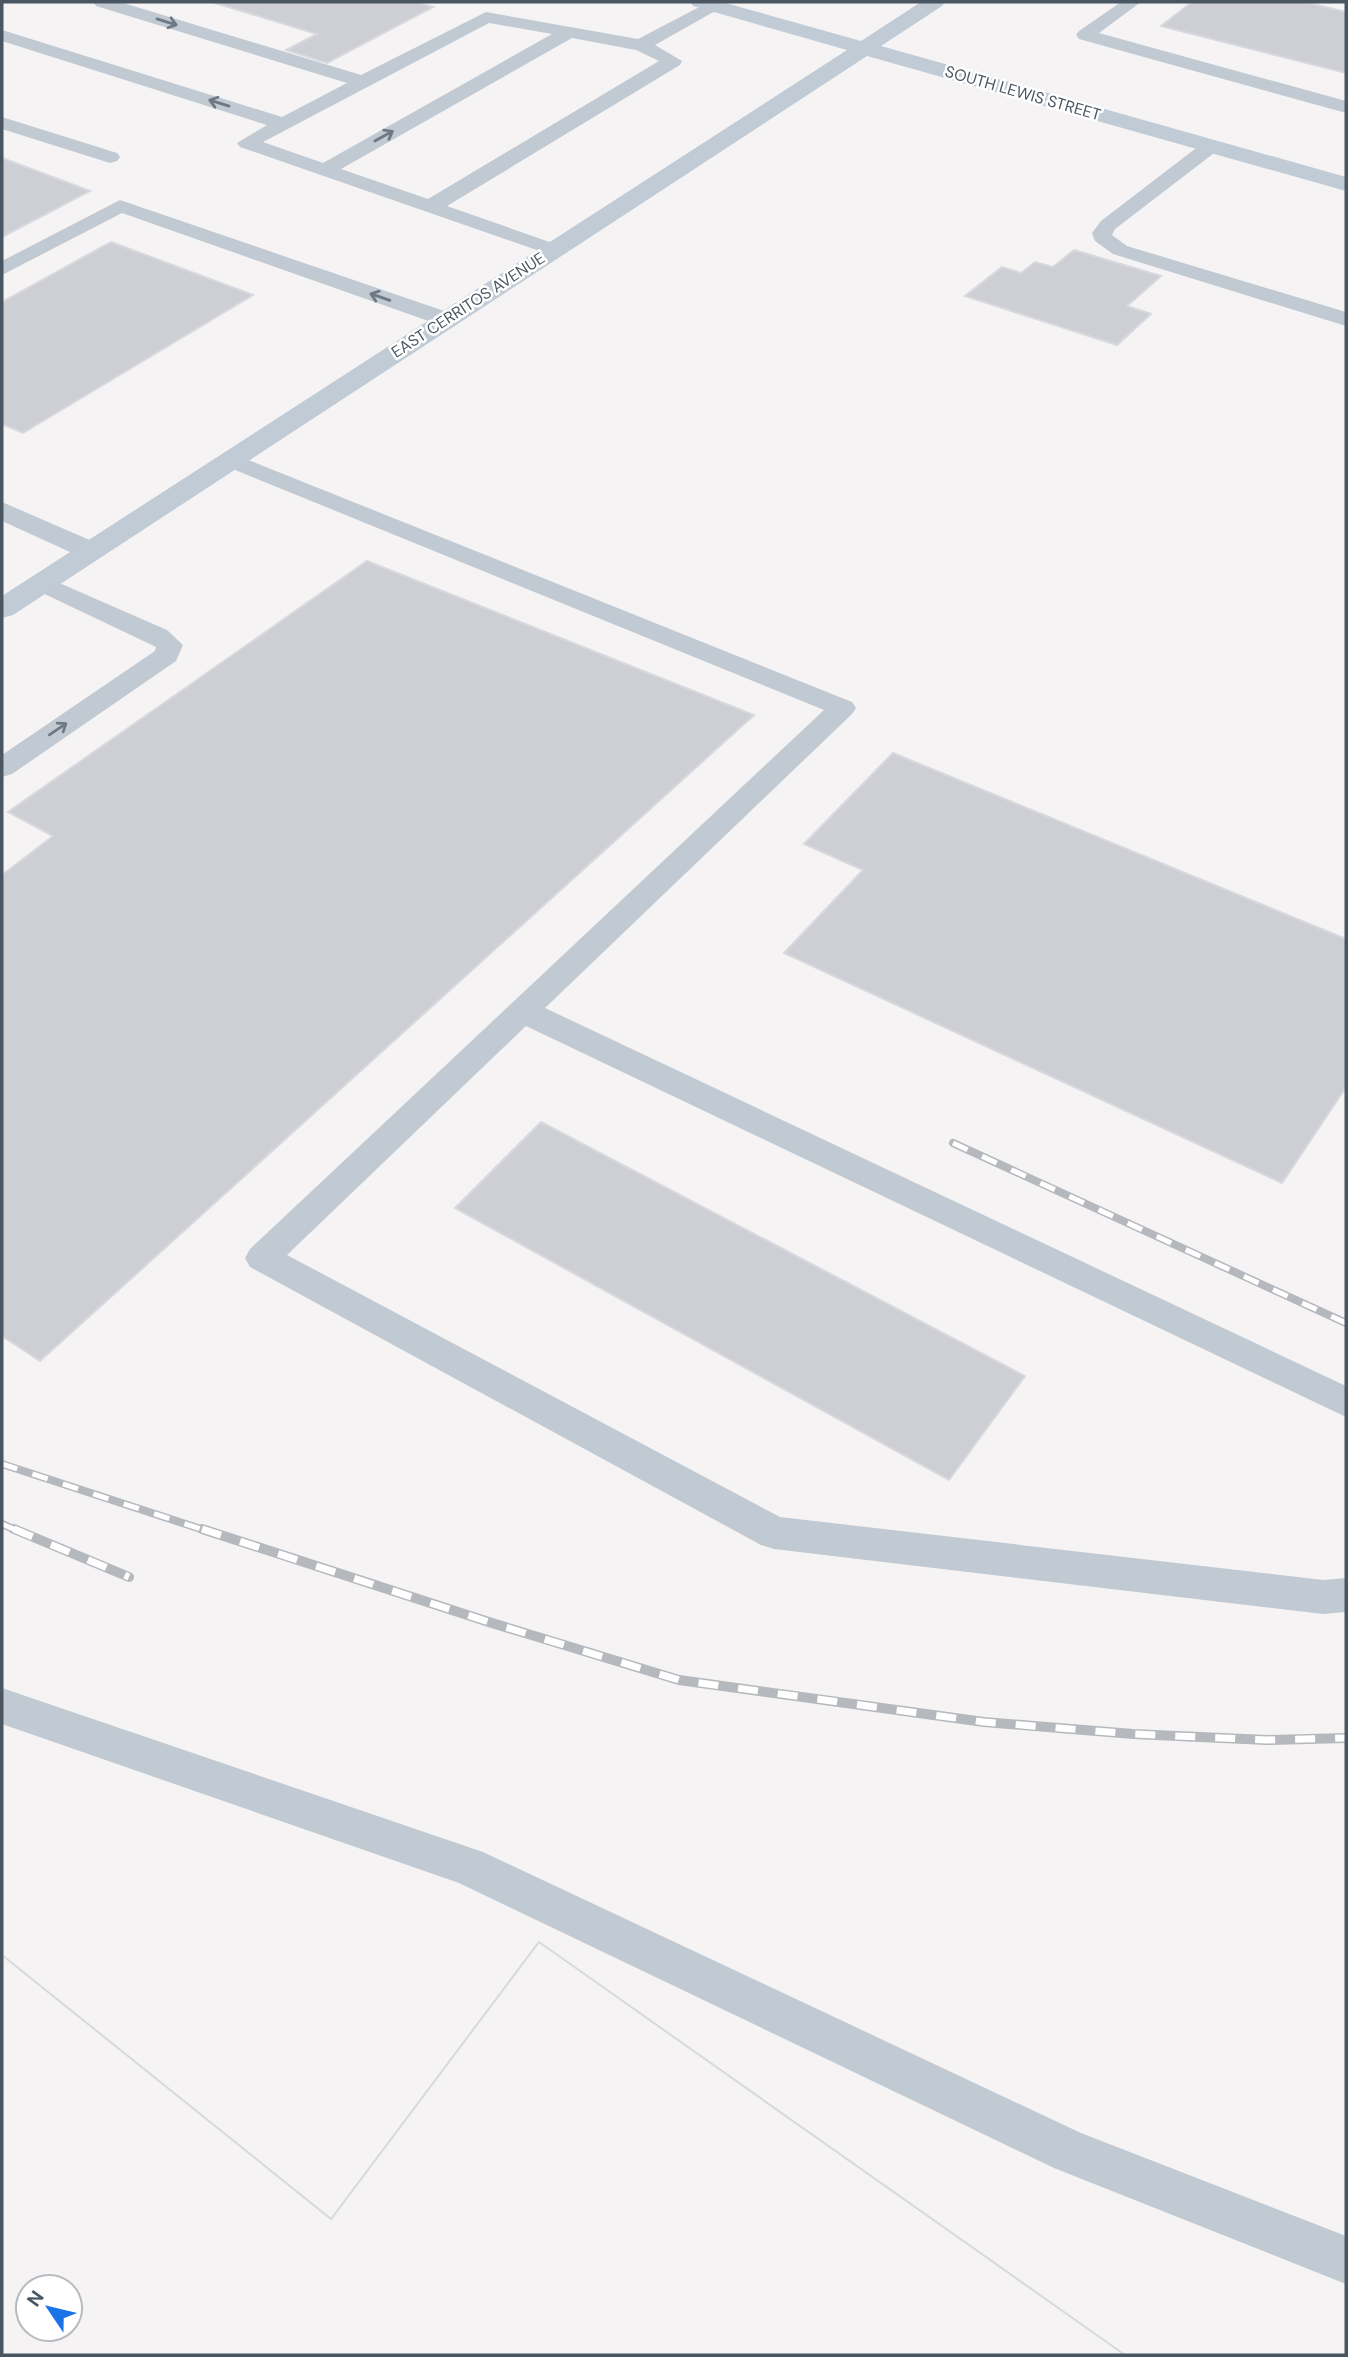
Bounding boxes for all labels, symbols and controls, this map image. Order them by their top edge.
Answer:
one-way arrow [156,16,178,29]
street label: SOUTH LEWIS STREET [943,61,1103,125]
one-way arrow [208,96,230,109]
one-way arrow [373,129,394,142]
street label: EAST CERRITOS AVENUE [387,247,549,363]
one-way arrow [370,290,392,302]
one-way arrow [48,722,67,736]
north arrow [14,2273,84,2343]
text: N [21,2286,50,2311]

